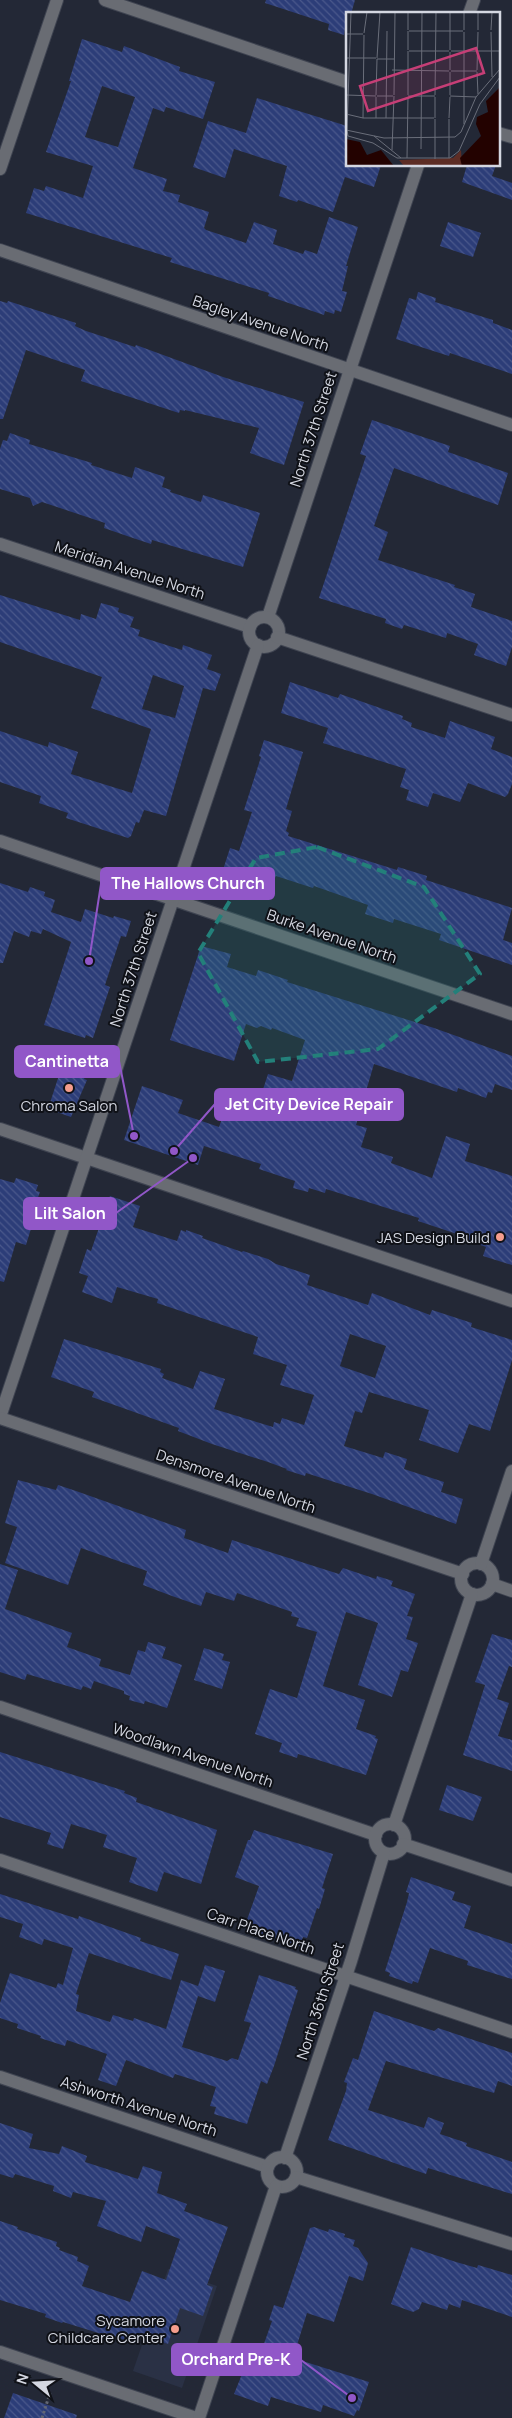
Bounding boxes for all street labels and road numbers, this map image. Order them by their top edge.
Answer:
street label: Bagley Avenue North [190,290,332,356]
street label: North 37th Street [284,369,342,489]
street label: Meridian Avenue North [52,536,208,604]
street label: Burke Avenue North [264,904,400,968]
street label: North 37th Street [104,909,162,1029]
street label: Densmore Avenue North [153,1444,319,1518]
street label: Woodlawn Avenue North [110,1718,276,1792]
street label: Carr Place North [204,1903,318,1959]
street label: North 36th Street [291,1940,349,2062]
street label: Ashworth Avenue North [58,2071,220,2141]

